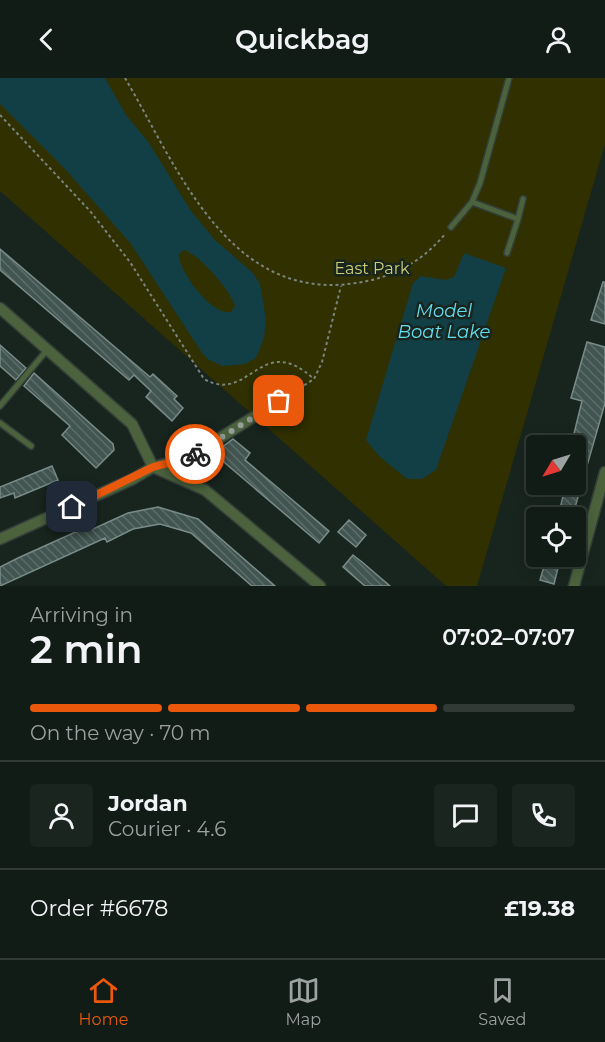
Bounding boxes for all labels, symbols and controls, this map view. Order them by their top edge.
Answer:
icon: back [30,23,63,56]
text: Quickbag [235,23,370,56]
icon: person [542,23,575,56]
park label: East Park [334,259,410,278]
water label: Model Boat Lake [398,300,491,343]
pin [253,375,304,426]
icon: bag [262,384,295,417]
courier [165,424,225,484]
north arrow [526,435,586,495]
map controls [526,435,586,567]
icon: bike [179,438,212,471]
pin [46,481,97,532]
icon: home [55,490,88,523]
button: locate [526,507,586,567]
text: Arriving in [30,603,133,627]
text: 07:02–07:07 [442,624,575,651]
text: 2 min [30,625,143,673]
text: On the way · 70 m [30,721,211,745]
button: person [30,784,93,847]
button: chat [434,784,497,847]
button: phone [512,784,575,847]
text: Jordan [108,790,188,817]
text: Courier · 4.6 [108,817,226,841]
text: Order #6678 [30,895,168,922]
text: £19.38 [504,895,575,922]
tab: Home [79,974,128,1029]
tab: Map [286,974,321,1029]
tab: Saved [478,974,526,1029]

